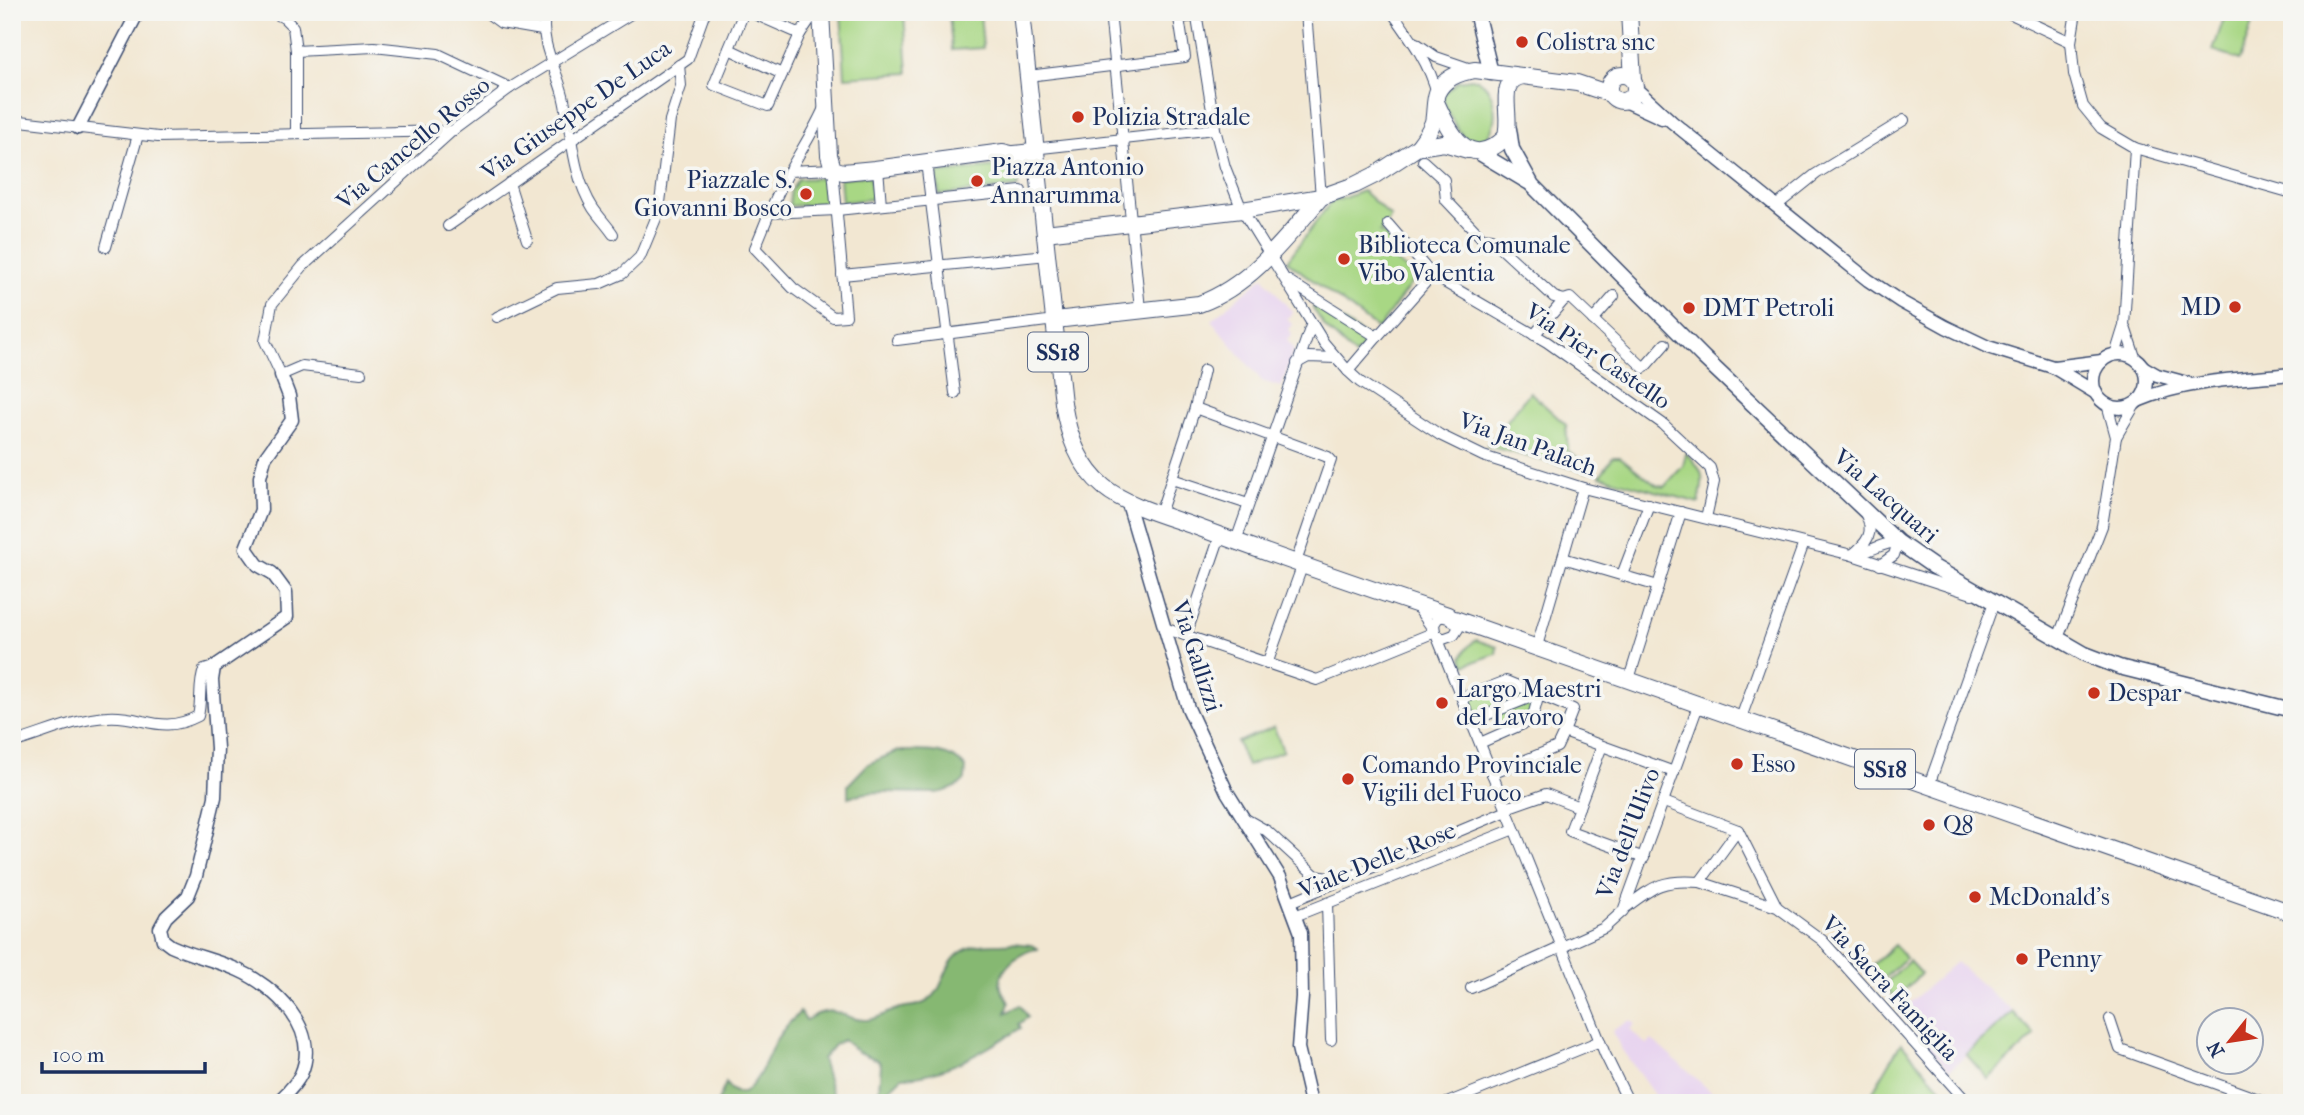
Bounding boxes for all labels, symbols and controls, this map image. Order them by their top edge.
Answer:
place label: Colistra snc [1536,28,1655,56]
street label: Via Giuseppe De Luca [475,33,677,187]
marker: Colistra snc [1514,34,1530,50]
street label: Via Cancello Rosso [330,71,496,216]
place label: Polizia Stradale [1092,103,1250,131]
marker: Polizia Stradale [1070,109,1086,125]
place label: Piazza Antonio Annarumma [990,153,1144,209]
place label: Piazzale S. Giovanni Bosco [634,166,792,222]
marker: Piazza Antonio Annarumma [969,173,985,189]
marker: Piazzale S. Giovanni Bosco [798,186,814,202]
place label: Biblioteca Comunale Vibo Valentia [1357,231,1571,287]
marker: Biblioteca Comunale Vibo Valentia [1336,251,1352,267]
place label: MD [2181,293,2221,321]
place label: DMT Petroli [1703,294,1834,322]
street label: Via Pier Castello [1519,297,1676,415]
marker: MD [2227,299,2243,315]
marker: DMT Petroli [1681,300,1697,316]
road number: SS18 [1028,332,1088,372]
street label: Via Jan Palach [1454,406,1601,482]
street label: Via Lacquari [1827,442,1944,549]
street label: Via Gallizzi [1166,596,1228,715]
place label: Largo Maestri del Lavoro [1456,675,1602,731]
place label: Despar [2108,679,2182,707]
marker: Despar [2086,685,2102,701]
marker: Largo Maestri del Lavoro [1434,695,1450,711]
place label: Esso [1751,750,1796,778]
road number: SS18 [1855,750,1915,789]
place label: Comando Provinciale Vigili del Fuoco [1361,751,1582,807]
marker: Esso [1729,756,1745,772]
street label: Via dell'Ulivo [1590,764,1666,903]
marker: Comando Provinciale Vigili del Fuoco [1340,771,1356,787]
place label: Q8 [1943,811,1974,839]
street label: Viale Delle Rose [1293,816,1460,905]
marker: Q8 [1921,817,1937,833]
place label: McDonald's [1989,883,2110,911]
marker: McDonald's [1967,889,1983,905]
street label: Via Sacra Famiglia [1815,909,1965,1067]
place label: Penny [2036,945,2103,973]
marker: Penny [2014,951,2030,967]
north arrow [2196,1006,2266,1076]
scale bar [42,1031,205,1075]
text: N [2203,1037,2229,1061]
text: 100 m [52,1043,105,1067]

